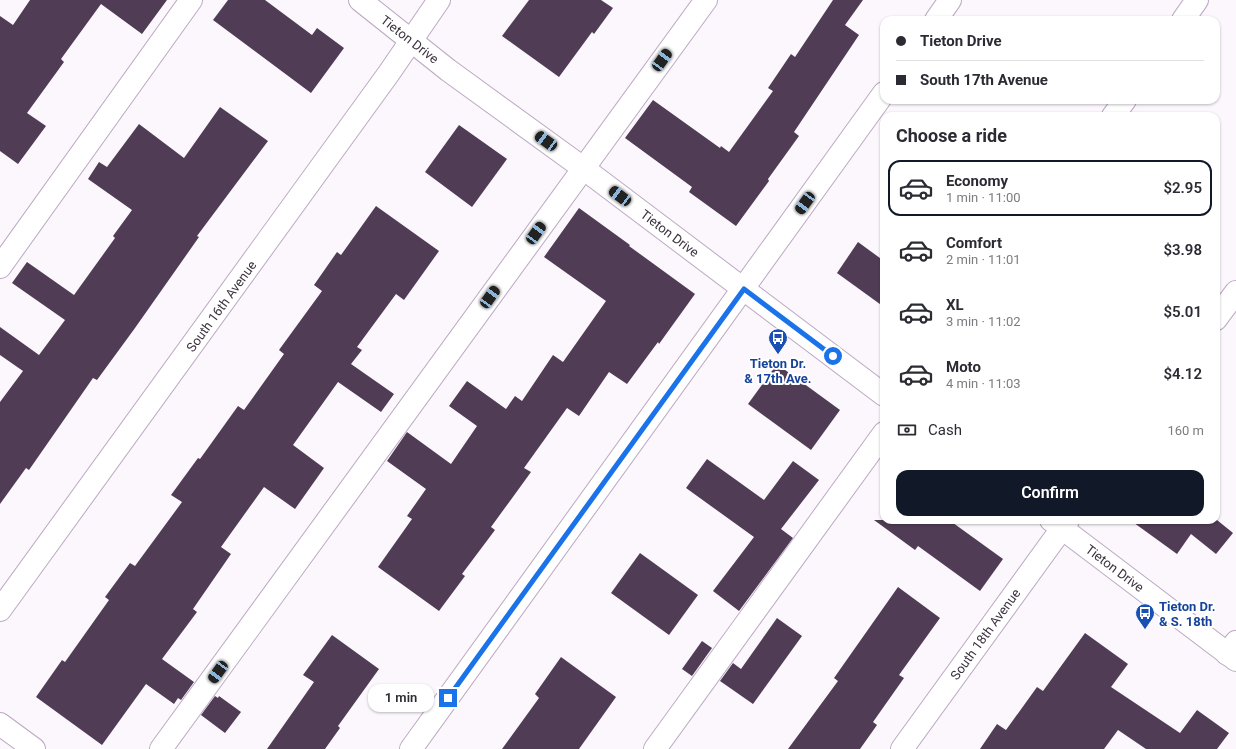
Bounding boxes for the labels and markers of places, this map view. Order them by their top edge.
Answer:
bus stop icon: Tieton Dr. & 17th Ave. [767,327,789,355]
place label: Tieton Dr. & 17th Ave. [744,356,812,386]
place label: Tieton Dr. & S. 18th [1159,599,1216,629]
bus stop icon: Tieton Dr. & S. 18th [1134,602,1156,630]

